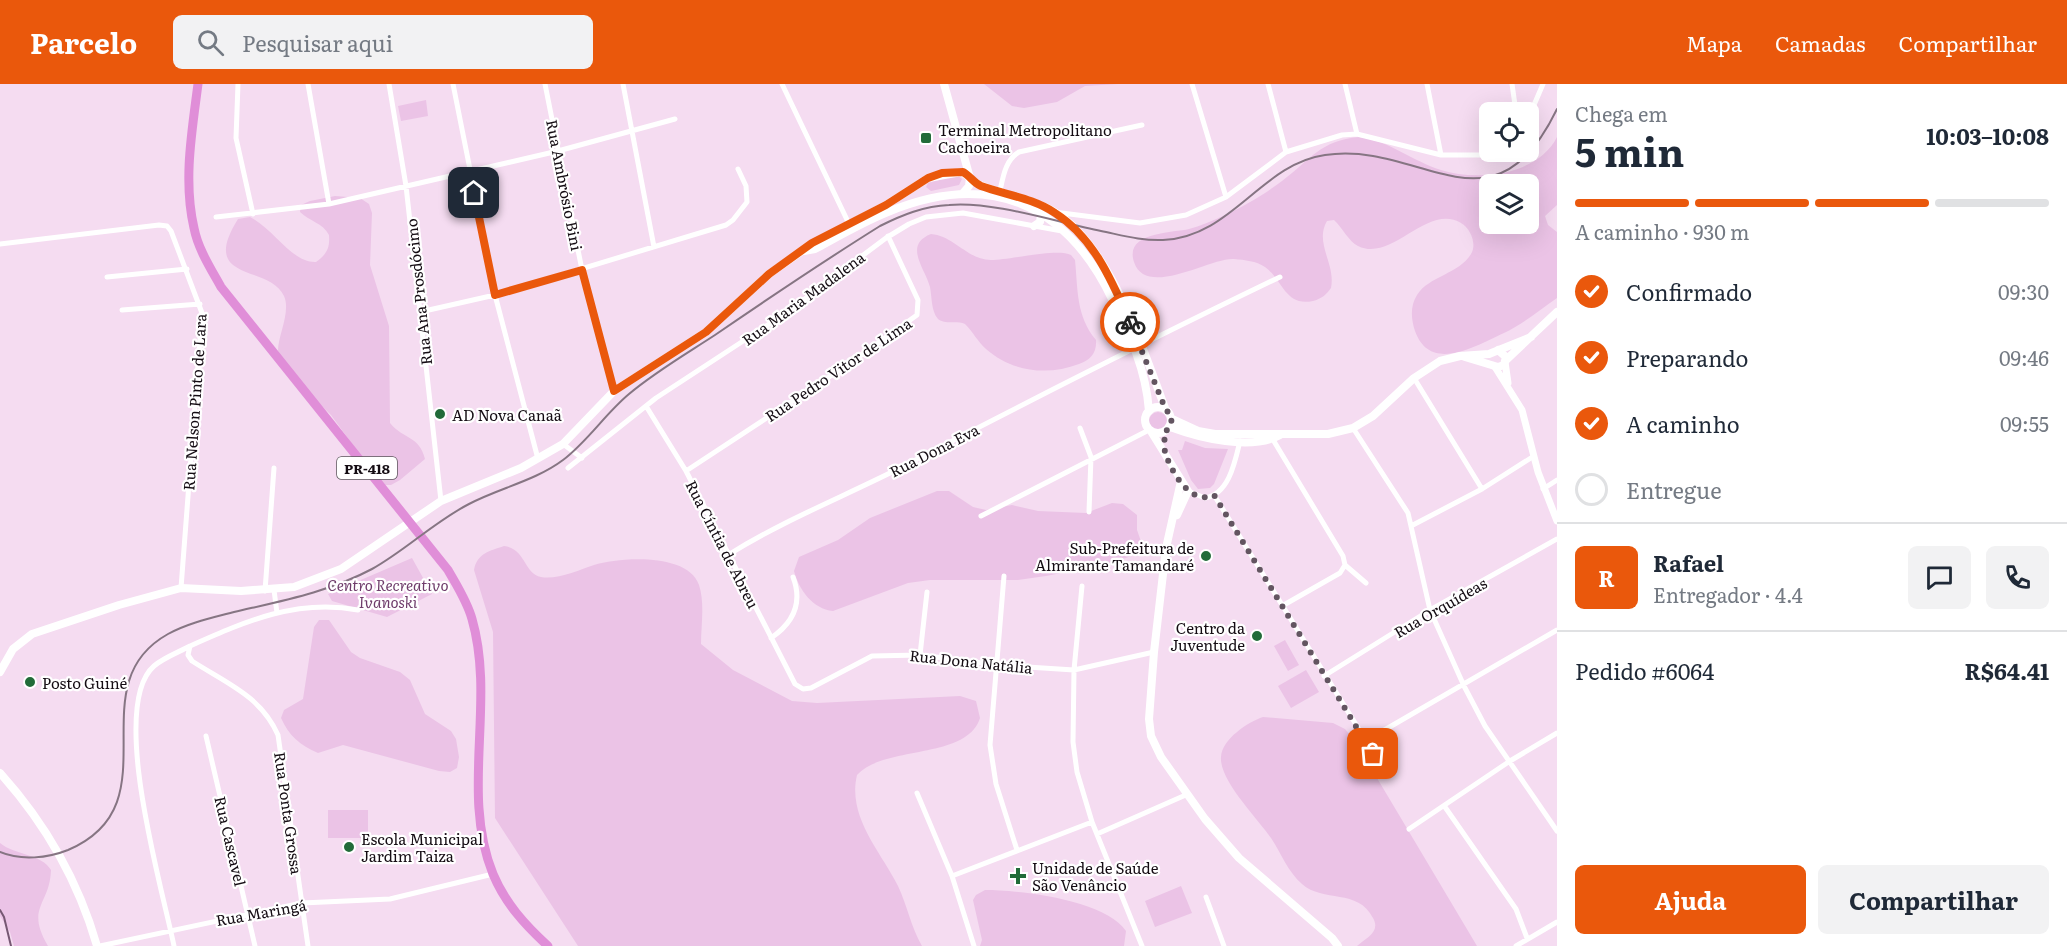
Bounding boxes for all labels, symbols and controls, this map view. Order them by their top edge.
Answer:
search box [173,15,593,69]
text: Parcelo [30,21,137,63]
icon: search [194,26,227,59]
text: Pesquisar aqui [242,26,393,59]
text: Mapa [1686,27,1742,58]
text: Camadas [1775,27,1866,58]
text: Compartilhar [1899,27,2037,58]
text: Chega em [1575,98,1668,128]
map controls [1479,102,1539,234]
button: locate [1479,102,1539,162]
street label: Rua Ambrósio Bini [541,117,589,253]
place label: Terminal Metropolitano Cachoeira [938,118,1112,158]
text: 10:03–10:08 [1926,119,2049,152]
text: 5 min [1575,121,1684,179]
marker: Terminal Metropolitano Cachoeira [919,131,933,145]
pin [448,167,499,218]
button: layers [1479,174,1539,234]
icon: home [457,176,490,209]
text: A caminho · 930 m [1575,216,1749,246]
street label: Rua Ana Prosdócimo [399,217,437,367]
street label: Rua Maria Madalena [737,245,870,351]
icon: check [1575,275,1608,308]
text: Confirmado [1626,275,1752,308]
text: 09:30 [1998,276,2049,306]
courier [1100,292,1160,352]
icon: bike [1114,306,1147,339]
street label: Rua Pedro Vitor de Lima [760,311,917,427]
street label: Rua Nelson Pinto de Lara [176,312,212,491]
icon: check [1575,341,1608,374]
text: Preparando [1626,341,1748,374]
text: 09:46 [1999,342,2049,372]
place label: AD Nova Canaã [452,403,563,426]
marker: AD Nova Canaã [433,407,447,421]
icon: check [1575,407,1608,440]
text: A caminho [1626,407,1740,440]
text: 09:55 [2000,408,2049,438]
street label: Rua Dona Eva [885,417,984,482]
road number: PR-418 [337,457,397,479]
text: Entregue [1626,473,1722,506]
street label: Rua Cíntia de Abreu [681,476,766,613]
place label: Sub-Prefeitura de Almirante Tamandaré [1035,536,1194,576]
text: Rafael [1653,546,1724,579]
button: chat [1908,546,1971,609]
button: phone [1986,546,2049,609]
marker: Sub-Prefeitura de Almirante Tamandaré [1199,549,1213,563]
text: R [1598,561,1615,594]
street label: Rua Orquídeas [1389,571,1491,643]
park label: Centro Recreativo Ivanoski [327,573,449,613]
text: Entregador · 4.4 [1653,579,1803,609]
place label: Centro da Juventude [1170,616,1246,656]
marker: Centro da Juventude [1250,629,1264,643]
street label: Rua Dona Natália [908,643,1034,679]
text: Pedido #6064 [1575,654,1714,687]
text: R$64.41 [1964,654,2049,687]
place label: Posto Guiné [42,671,128,694]
marker: Posto Guiné [23,675,37,689]
pin [1347,728,1398,779]
icon: bag [1356,737,1389,770]
street label: Rua Ponta Grossa [269,750,309,877]
street label: Rua Cascavel [209,794,253,888]
place label: Escola Municipal Jardim Taiza [361,827,483,867]
marker: Escola Municipal Jardim Taiza [342,840,356,854]
place label: Unidade de Saúde São Venâncio [1032,856,1159,896]
button: Ajuda [1575,865,1806,934]
button: Compartilhar [1818,865,2049,934]
marker: Unidade de Saúde São Venâncio [1009,867,1027,885]
street label: Rua Maringá [214,893,309,931]

